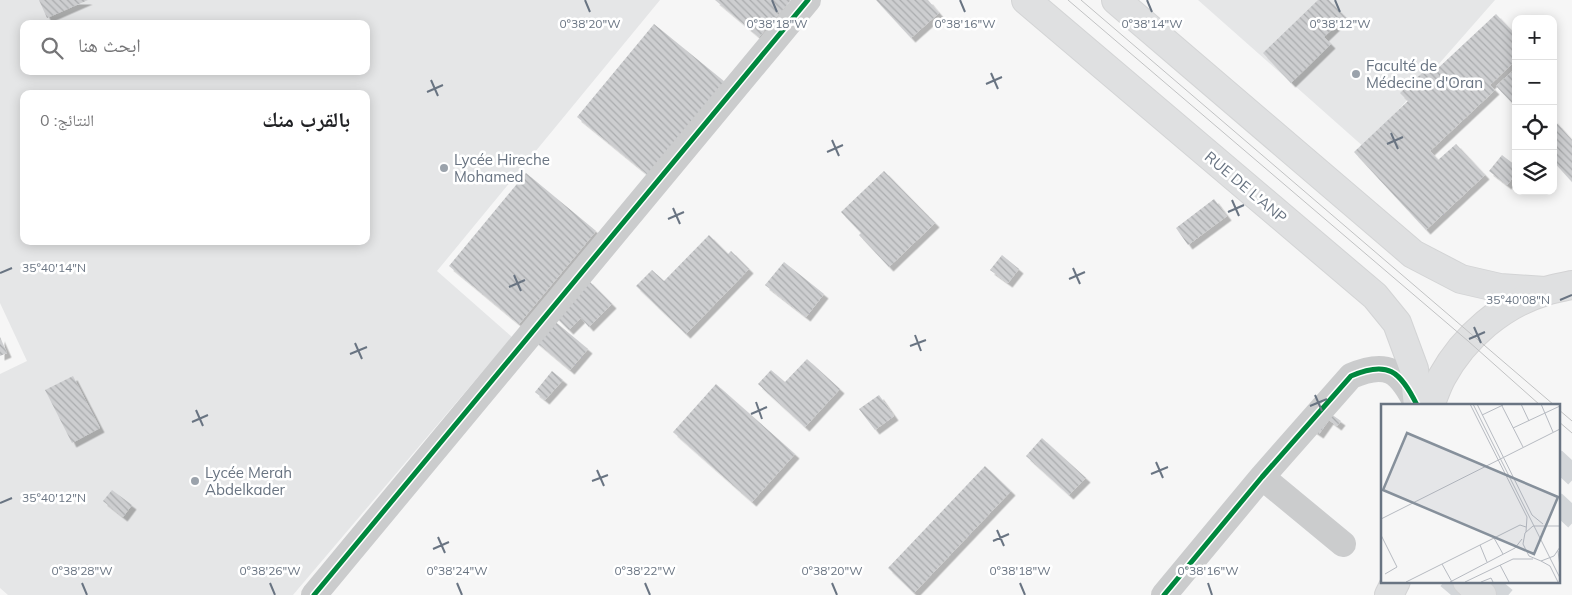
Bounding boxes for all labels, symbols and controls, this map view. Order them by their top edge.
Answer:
map controls [1512,15,1557,195]
button: + [1512,15,1557,60]
text: 0°38'20"W [559,16,621,31]
text: 0°38'18"W [746,16,808,31]
text: 0°38'16"W [934,16,996,31]
text: 0°38'14"W [1121,16,1183,31]
text: 0°38'12"W [1309,16,1371,31]
search box [20,20,370,75]
text: ابحث هنا [78,33,141,57]
icon: search [38,34,66,62]
place label: Faculté de Médecine d'Oran [1366,56,1483,92]
button: − [1512,60,1557,105]
marker: Faculté de Médecine d'Oran [1350,68,1362,80]
button: locate [1512,105,1557,150]
text: بالقرب منك [262,106,350,132]
text: النتائج: 0 [40,110,94,130]
street label: RUE DE L'ANP [1201,147,1291,227]
place label: Lycée Hireche Mohamed [454,150,550,186]
button: layers [1512,150,1557,195]
marker: Lycée Hireche Mohamed [438,162,450,174]
text: 35°40'14"N [22,260,86,275]
text: 35°40'08"N [1486,292,1550,307]
inset map [1381,404,1560,582]
place label: Lycée Merah Abdelkader [205,463,292,499]
marker: Lycée Merah Abdelkader [189,475,201,487]
text: 35°40'12"N [22,490,86,505]
text: 0°38'28"W [51,563,113,578]
text: 0°38'26"W [239,563,301,578]
text: 0°38'24"W [426,563,488,578]
text: 0°38'22"W [614,563,676,578]
text: 0°38'20"W [801,563,863,578]
text: 0°38'18"W [989,563,1051,578]
text: 0°38'16"W [1177,563,1239,578]

